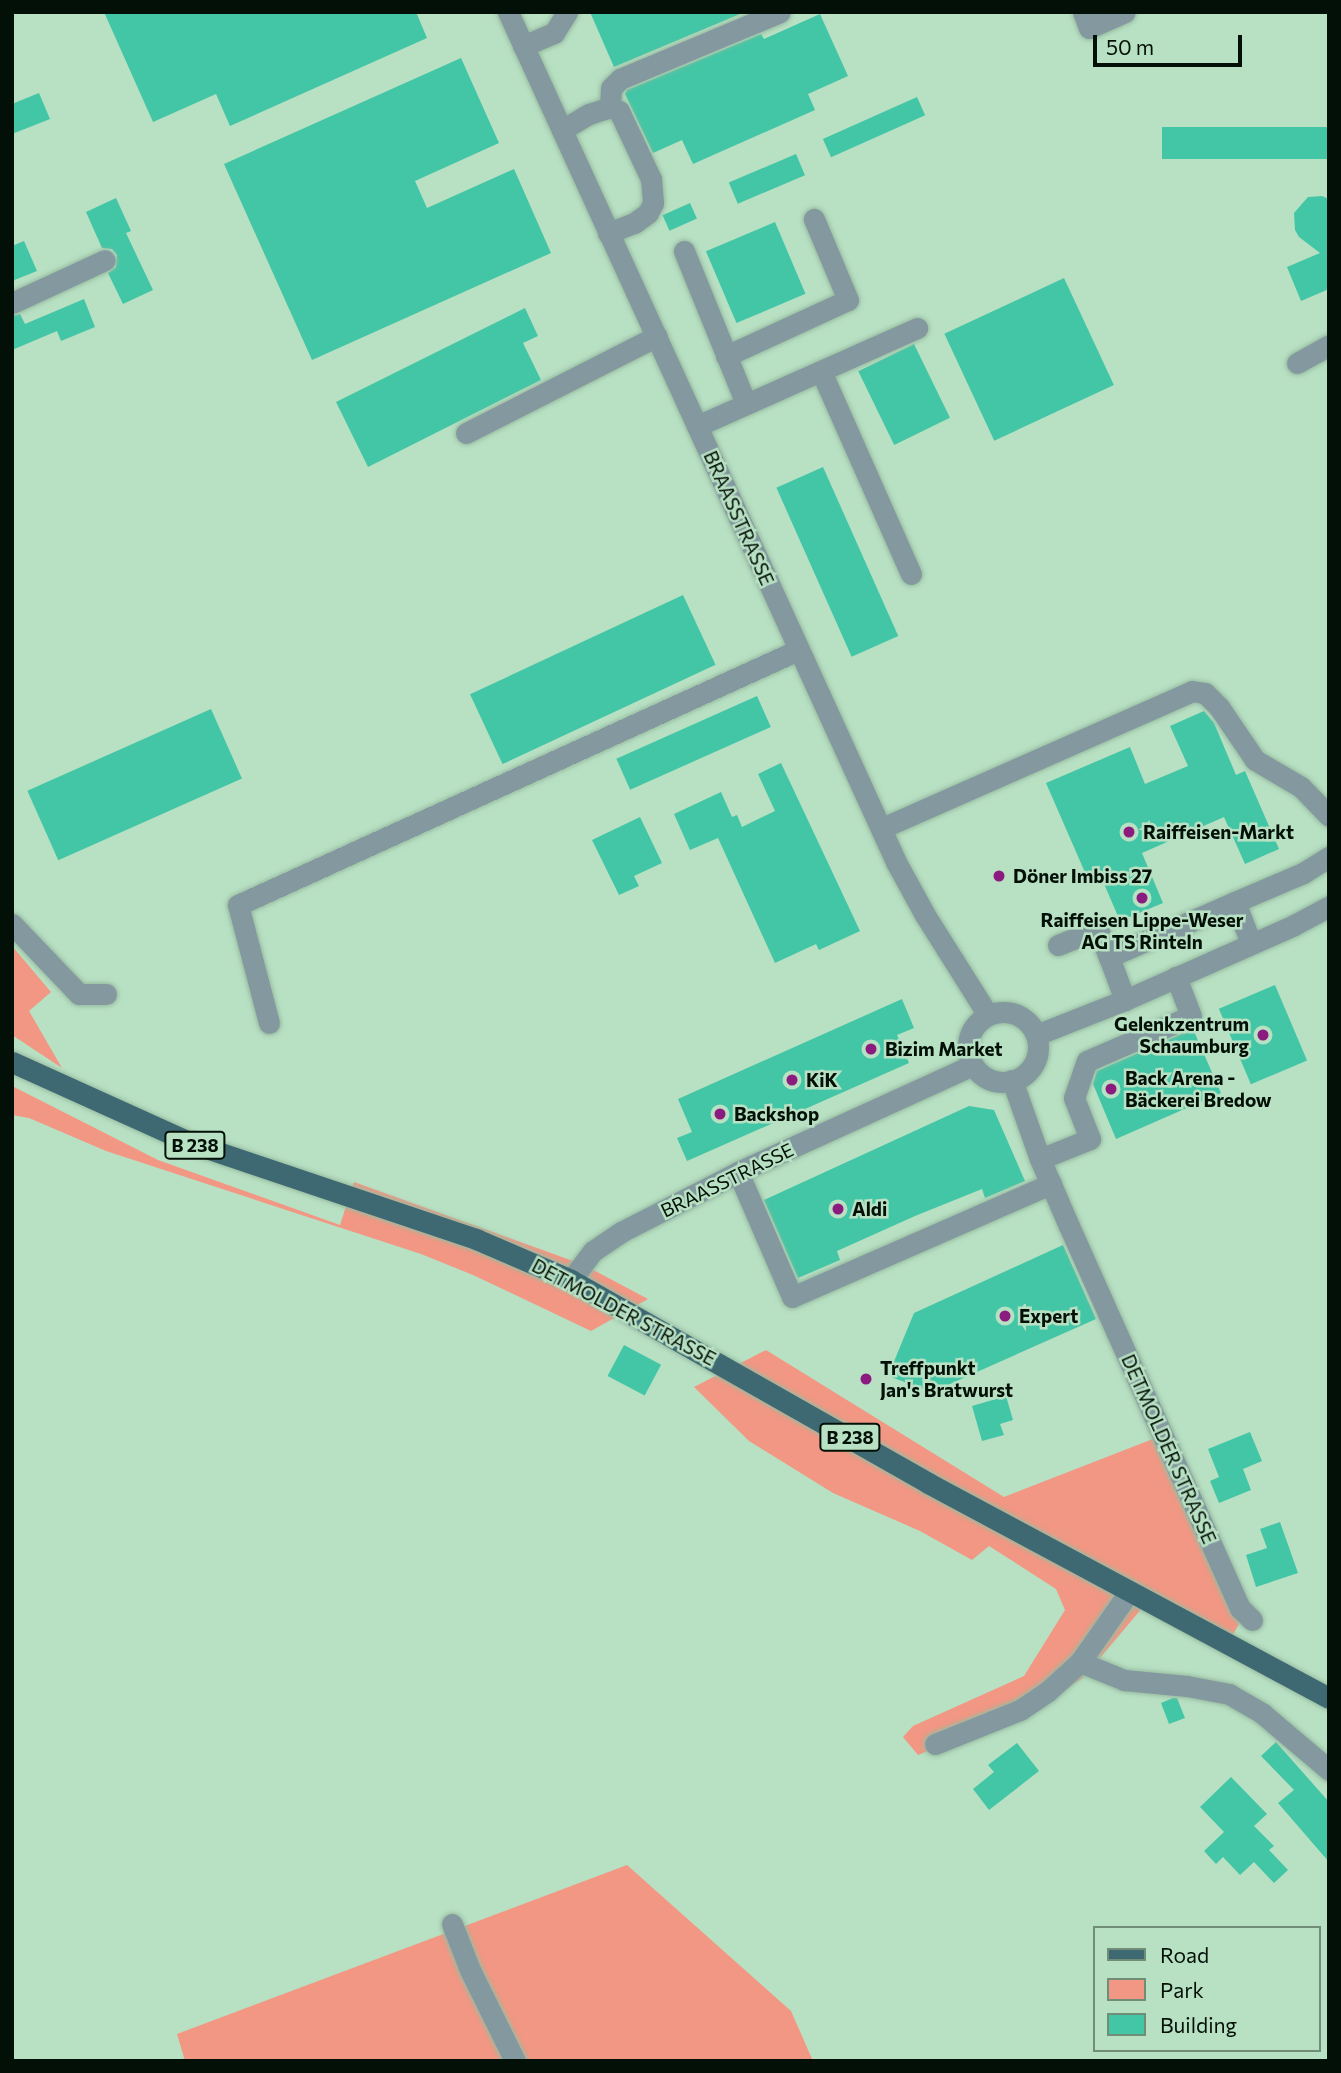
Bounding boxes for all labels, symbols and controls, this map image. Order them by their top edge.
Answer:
scale bar [1096,21,1245,65]
text: 50 m [1106,34,1154,59]
street label: BRAASSTRASSE [699,447,779,589]
place label: Raiffeisen-Markt [1143,821,1294,843]
marker: Raiffeisen-Markt [1121,824,1137,840]
place label: Döner Imbiss 27 [1013,865,1152,887]
marker: Döner Imbiss 27 [991,868,1007,884]
marker: Raiffeisen Lippe-Weser AG TS Rinteln [1134,890,1150,906]
place label: Raiffeisen Lippe-Weser AG TS Rinteln [1040,909,1244,953]
place label: Gelenkzentrum Schaumburg [1114,1013,1249,1057]
marker: Gelenkzentrum Schaumburg [1255,1027,1271,1043]
place label: Bizim Market [885,1038,1002,1060]
marker: Bizim Market [863,1041,879,1057]
place label: Back Arena - Bäckerei Bredow [1125,1067,1272,1111]
place label: KiK [806,1069,838,1091]
marker: KiK [784,1072,800,1088]
marker: Back Arena - Bäckerei Bredow [1103,1081,1119,1097]
place label: Backshop [734,1103,819,1125]
marker: Backshop [712,1106,728,1122]
road number: B 238 [164,1130,227,1160]
street label: BRAASSTRASSE [657,1138,797,1222]
place label: Aldi [852,1198,887,1220]
marker: Aldi [830,1201,846,1217]
street label: DETMOLDER STRASSE [528,1254,720,1370]
place label: Expert [1019,1305,1078,1327]
marker: Expert [997,1308,1013,1324]
street label: DETMOLDER STRASSE [1117,1351,1221,1547]
place label: Treffpunkt Jan's Bratwurst [880,1357,1013,1401]
marker: Treffpunkt Jan's Bratwurst [858,1371,874,1387]
road number: B 238 [818,1422,882,1452]
legend [1092,1926,1320,2052]
text: Road [1160,1942,1209,1967]
text: Park [1160,1977,1204,2002]
text: Building [1160,2012,1237,2037]

